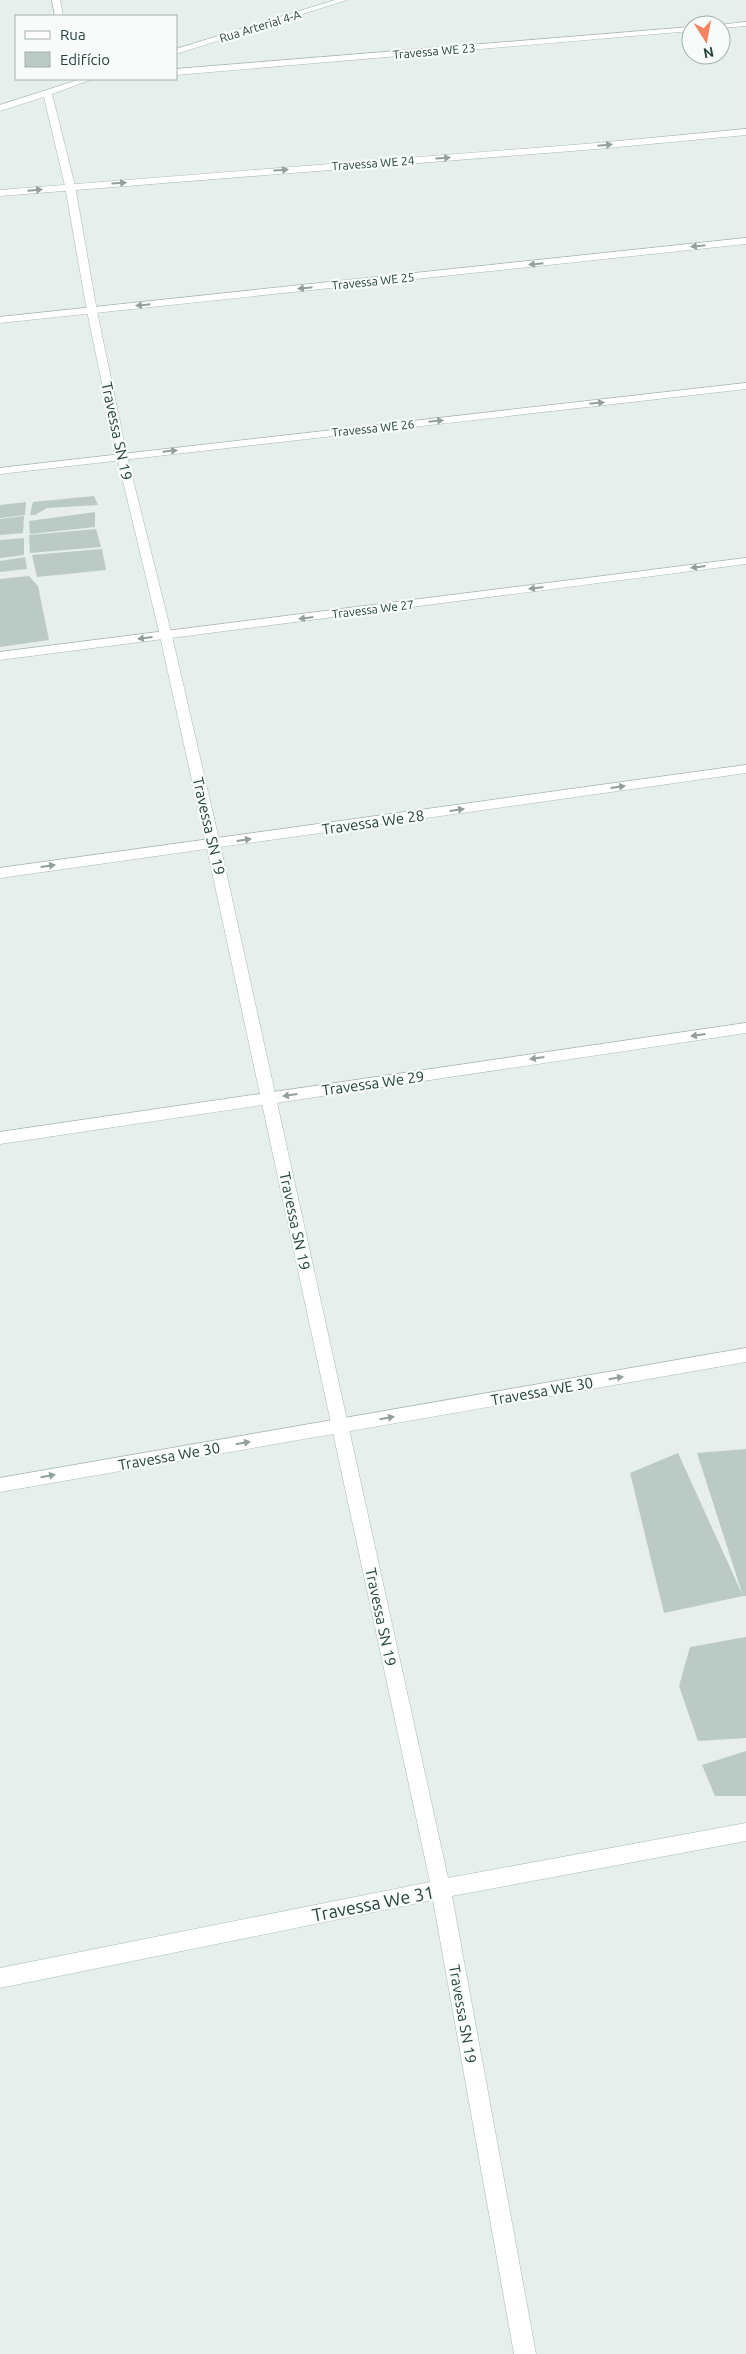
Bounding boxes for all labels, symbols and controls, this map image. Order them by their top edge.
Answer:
street label: Rua Arterial 4-A [218,7,302,45]
legend [15,15,178,80]
north arrow [681,15,731,65]
text: Rua [60,26,86,43]
street label: Travessa WE 23 [392,41,476,61]
text: N [702,44,715,62]
text: Edifício [60,51,110,68]
one-way arrow [597,141,613,149]
one-way arrow [435,153,451,161]
street label: Travessa WE 24 [331,154,415,172]
one-way arrow [273,166,289,174]
one-way arrow [111,178,127,186]
one-way arrow [27,186,43,194]
one-way arrow [689,243,705,251]
one-way arrow [528,260,544,268]
street label: Travessa WE 25 [331,270,415,292]
one-way arrow [296,284,312,292]
one-way arrow [135,302,151,310]
street label: Travessa SN 19 [98,380,136,482]
one-way arrow [590,399,606,407]
street label: Travessa WE 26 [331,417,415,439]
one-way arrow [428,417,444,425]
one-way arrow [162,447,178,455]
one-way arrow [689,563,705,571]
one-way arrow [528,584,544,592]
street label: Travessa We 27 [331,598,415,620]
one-way arrow [298,614,314,622]
one-way arrow [136,634,152,642]
street label: Travessa SN 19 [189,775,229,877]
one-way arrow [610,783,626,791]
street label: Travessa We 28 [321,806,425,838]
one-way arrow [449,806,465,814]
one-way arrow [236,836,252,844]
one-way arrow [41,862,57,870]
one-way arrow [689,1031,705,1039]
one-way arrow [529,1055,545,1063]
street label: Travessa We 29 [321,1067,425,1099]
one-way arrow [281,1091,297,1099]
street label: Travessa SN 19 [276,1170,314,1272]
one-way arrow [608,1373,624,1381]
street label: Travessa WE 30 [490,1374,594,1408]
one-way arrow [379,1414,395,1422]
street label: Travessa We 30 [117,1439,221,1473]
one-way arrow [235,1439,251,1447]
one-way arrow [40,1472,56,1480]
street label: Travessa SN 19 [362,1566,400,1668]
street label: Travessa We 31 [310,1881,436,1925]
street label: Travessa SN 19 [446,1963,480,2065]

